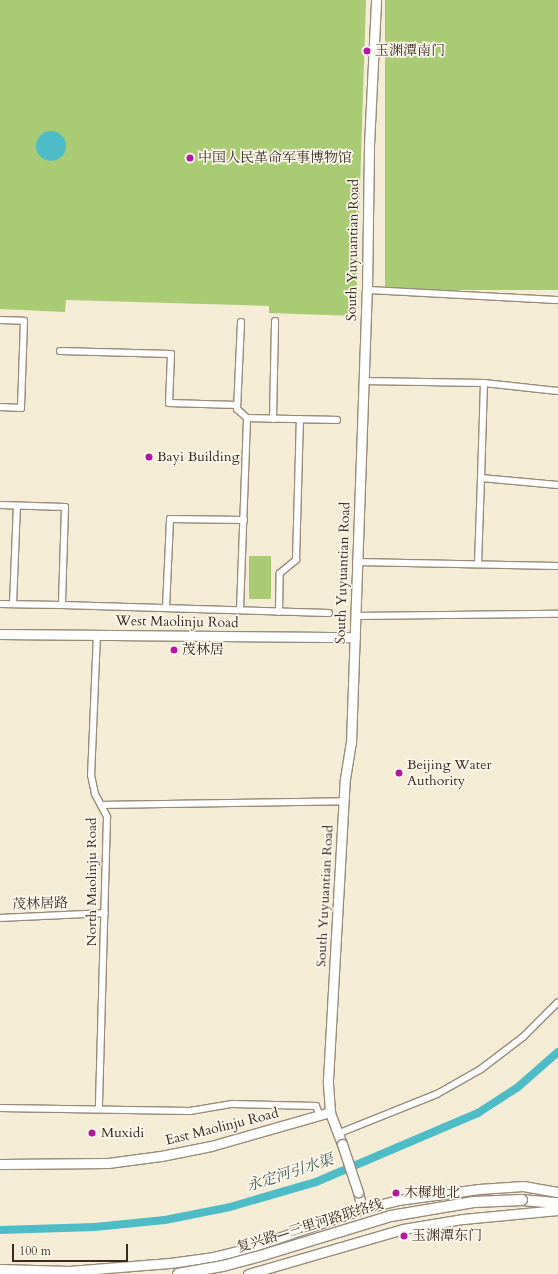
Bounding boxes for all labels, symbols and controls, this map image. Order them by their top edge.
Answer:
place label: 玉渊潭南门 [375,43,445,59]
marker: 玉渊潭南门 [362,46,372,56]
place label: 中国人民革命军事博物馆 [198,150,352,166]
marker: 中国人民革命军事博物馆 [185,153,195,163]
street label: South Yuyuantian Road [343,179,363,321]
place label: Bayi Building [157,449,240,465]
marker: Bayi Building [144,452,154,462]
street label: South Yuyuantian Road [332,502,354,644]
street label: West Maolinju Road [115,613,239,631]
place label: 茂林居 [182,642,224,658]
marker: 茂林居 [169,645,179,655]
place label: Beijing Water Authority [407,757,492,790]
marker: Beijing Water Authority [394,768,404,778]
street label: North Maolinju Road [84,818,100,946]
street label: South Yuyuantian Road [313,825,337,967]
street label: 茂林居路 [12,895,68,913]
street label: East Maolinju Road [164,1105,280,1149]
place label: Muxidi [101,1125,144,1141]
marker: Muxidi [86,1127,98,1139]
water label: 永定河引水渠 [244,1151,336,1195]
place label: 木樨地北 [404,1185,460,1201]
marker: 木樨地北 [391,1188,401,1198]
street label: 复兴路—三里河路联络线 [235,1196,385,1256]
place label: 玉渊潭东门 [412,1228,482,1244]
marker: 玉渊潭东门 [399,1231,409,1241]
scale bar [14,1236,130,1262]
text: 100 m [19,1243,51,1259]

